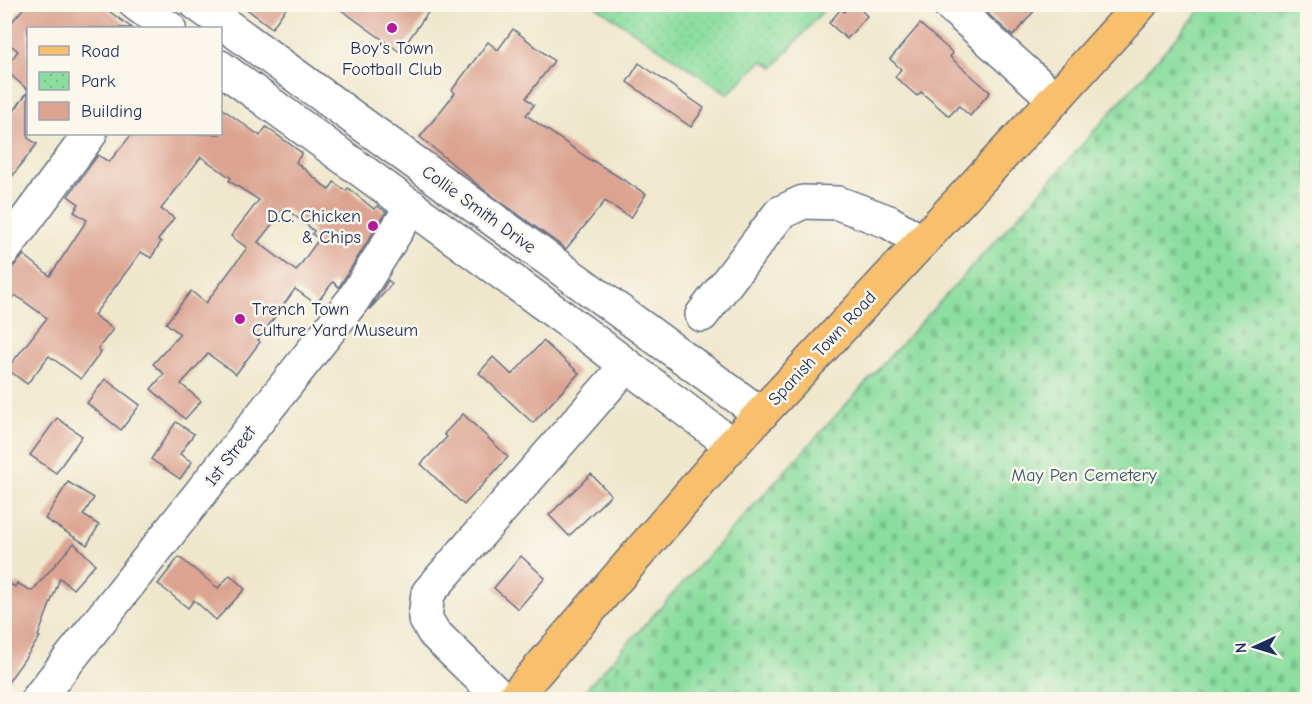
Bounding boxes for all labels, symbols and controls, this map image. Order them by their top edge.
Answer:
marker: Boy's Town Football Club [385,21,399,35]
legend [27,27,222,135]
place label: Boy's Town Football Club [342,38,442,80]
text: Road [81,41,120,62]
text: Park [81,71,116,92]
text: Building [81,101,143,122]
street label: Collie Smith Drive [418,161,540,258]
place label: D.C. Chicken & Chips [267,206,361,248]
marker: D.C. Chicken & Chips [366,219,380,233]
street label: Spanish Town Road [764,287,881,410]
place label: Trench Town Culture Yard Museum [252,299,418,341]
marker: Trench Town Culture Yard Museum [233,312,247,326]
street label: 1st Street [200,421,261,491]
park label: May Pen Cemetery [1011,465,1158,486]
north arrow [1225,617,1285,677]
text: N [1232,642,1250,654]

